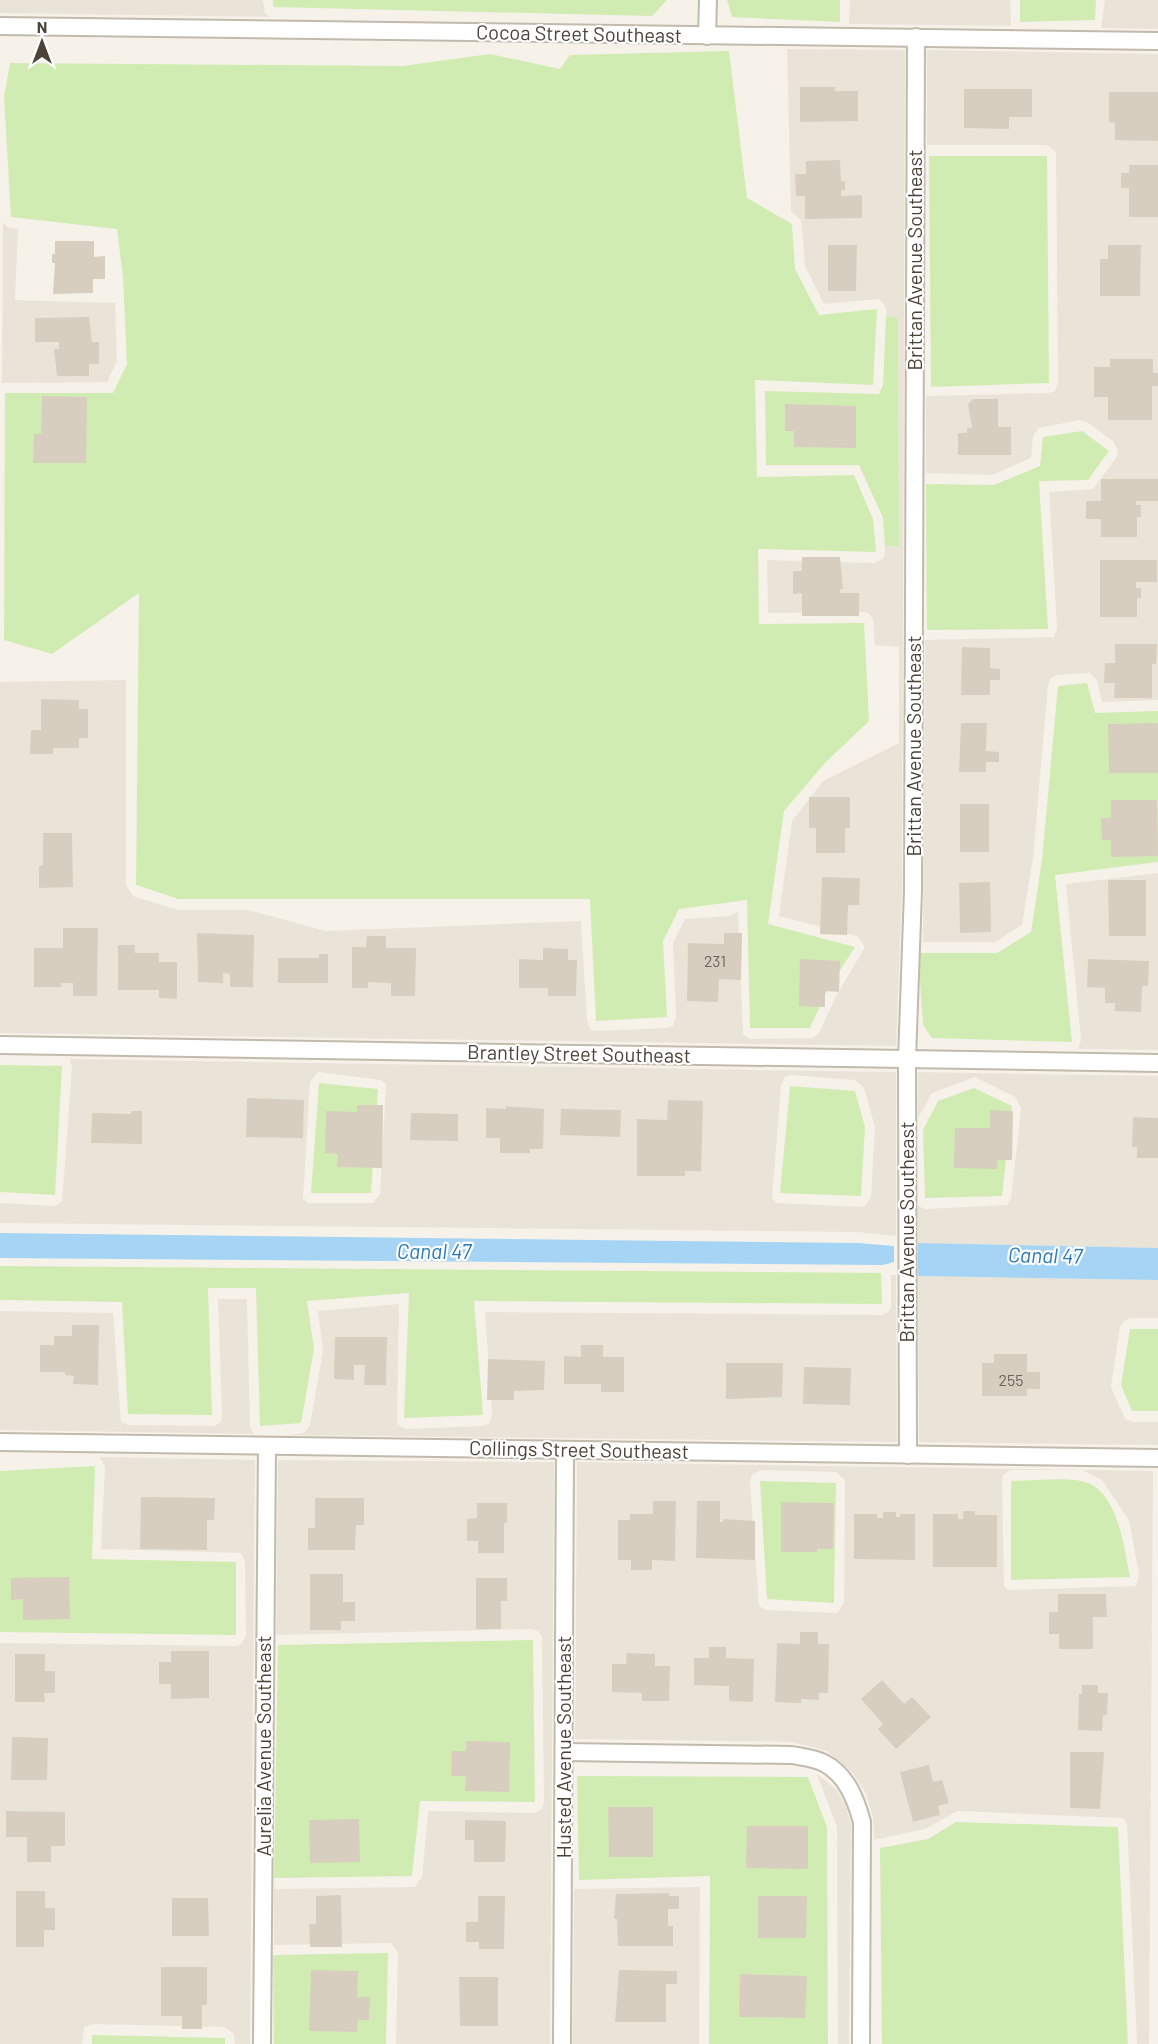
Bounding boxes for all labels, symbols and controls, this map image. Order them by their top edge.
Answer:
north arrow [12,12,72,72]
text: N [37,17,47,36]
street label: Cocoa Street Southeast [476,19,682,47]
street label: Brittan Avenue Southeast [902,150,926,370]
street label: Brittan Avenue Southeast [901,636,925,856]
house number: 231 [704,951,726,970]
street label: Brantley Street Southeast [467,1039,691,1067]
street label: Brittan Avenue Southeast [894,1122,918,1342]
water label: Canal 47 [397,1238,473,1263]
water label: Canal 47 [1008,1241,1084,1268]
house number: 255 [998,1370,1024,1389]
street label: Collings Street Southeast [469,1435,689,1463]
street label: Aurelia Avenue Southeast [251,1635,275,1857]
street label: Husted Avenue Southeast [551,1636,575,1858]

